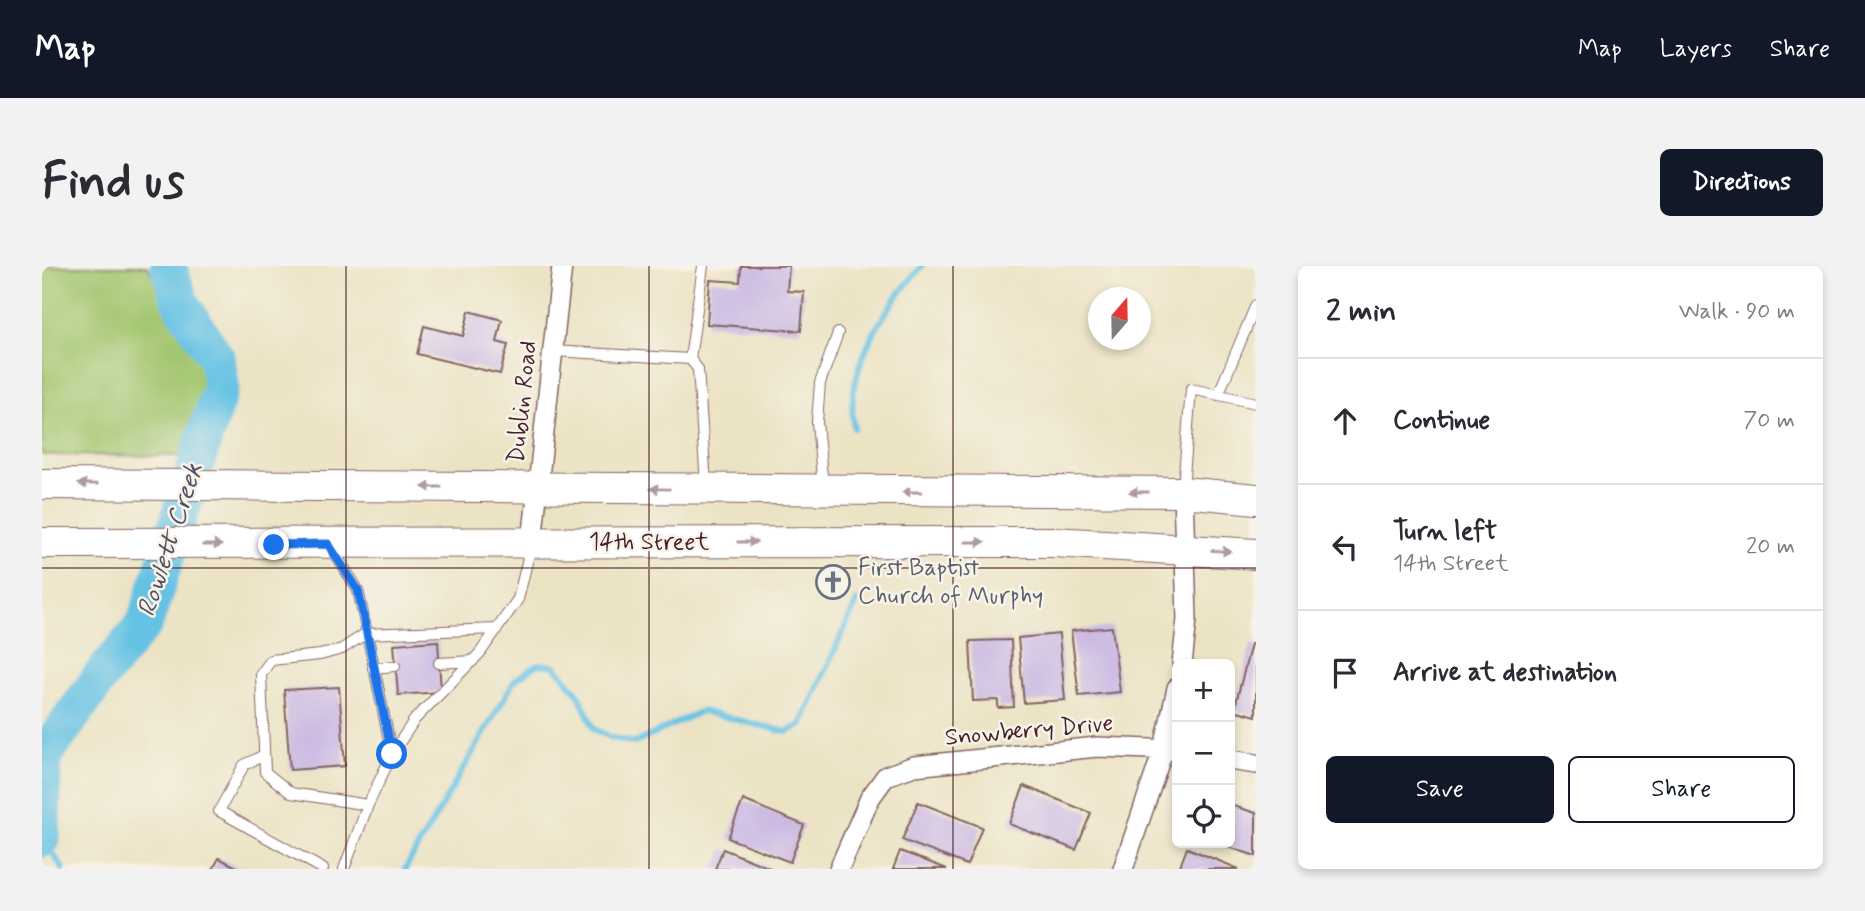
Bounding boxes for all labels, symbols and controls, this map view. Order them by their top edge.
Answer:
text: Map [35,27,95,71]
text: Map [1578,34,1622,65]
text: Layers [1660,34,1732,65]
text: Share [1770,34,1830,65]
button: Directions [1660,149,1823,216]
text: Find us [42,150,185,215]
north arrow [1088,287,1151,350]
text: 2 min [1326,292,1396,331]
text: Walk · 90 m [1679,297,1795,327]
street label: Dublin Road [501,339,545,465]
icon: ahead [1326,402,1364,440]
text: Continue [1393,404,1490,438]
text: 70 m [1743,406,1795,436]
water label: Rowlett Creek [130,459,212,621]
one-way arrow [77,478,99,490]
one-way arrow [421,481,443,493]
one-way arrow [648,483,670,495]
one-way arrow [900,486,922,498]
one-way arrow [1128,486,1150,498]
text: Turn left [1393,515,1497,549]
street label: 14th Street [589,527,709,558]
icon: left [1326,528,1364,566]
route end [258,529,289,560]
text: 20 m [1746,532,1795,562]
one-way arrow [736,536,758,548]
one-way arrow [964,536,986,548]
one-way arrow [202,539,224,551]
one-way arrow [1210,545,1232,556]
text: 14th Street [1393,549,1509,579]
place label: First Baptist Church of Murphy [858,553,1043,612]
church icon: First Baptist Church of Murphy [814,563,852,601]
icon: arrive [1326,654,1364,692]
text: Arrive at destination [1393,656,1617,690]
map controls [1172,659,1235,848]
button: + [1172,659,1235,722]
street label: Snowberry Drive [944,708,1114,754]
button: − [1172,722,1235,785]
route start [376,738,407,769]
button: Save [1326,756,1554,823]
button: Share [1568,756,1795,823]
button: locate [1172,785,1235,848]

